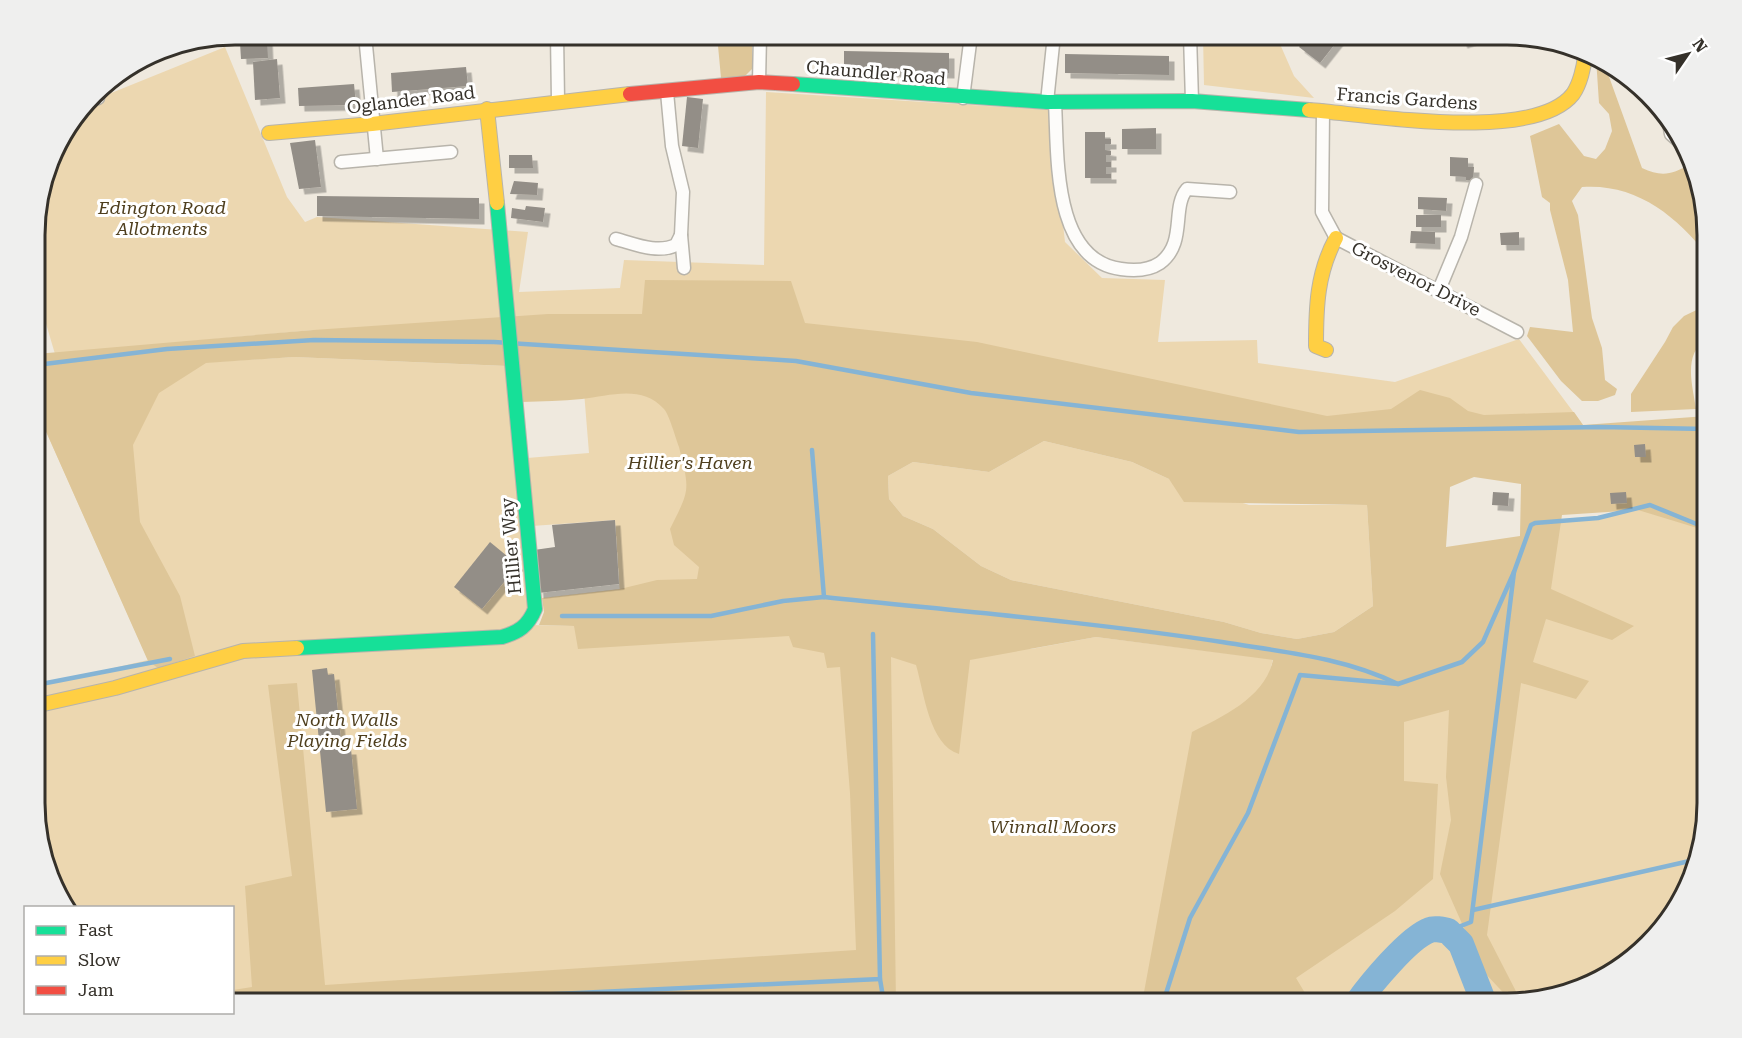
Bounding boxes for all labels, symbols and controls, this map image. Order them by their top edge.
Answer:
north arrow [1658,24,1718,84]
text: N [1689,35,1711,56]
street label: Chaundler Road [805,56,947,89]
street label: Oglander Road [346,81,477,118]
street label: Francis Gardens [1336,83,1478,114]
park label: Edington Road Allotments [97,197,226,239]
street label: Grosvenor Drive [1348,237,1484,320]
park label: Hillier's Haven [626,452,753,473]
street label: Hillier Way [496,497,525,595]
park label: North Walls Playing Fields [286,709,407,751]
park label: Winnall Moors [990,816,1116,837]
legend [24,906,234,1014]
text: Fast [78,919,113,940]
text: Slow [78,949,120,970]
text: Jam [78,979,114,1000]

